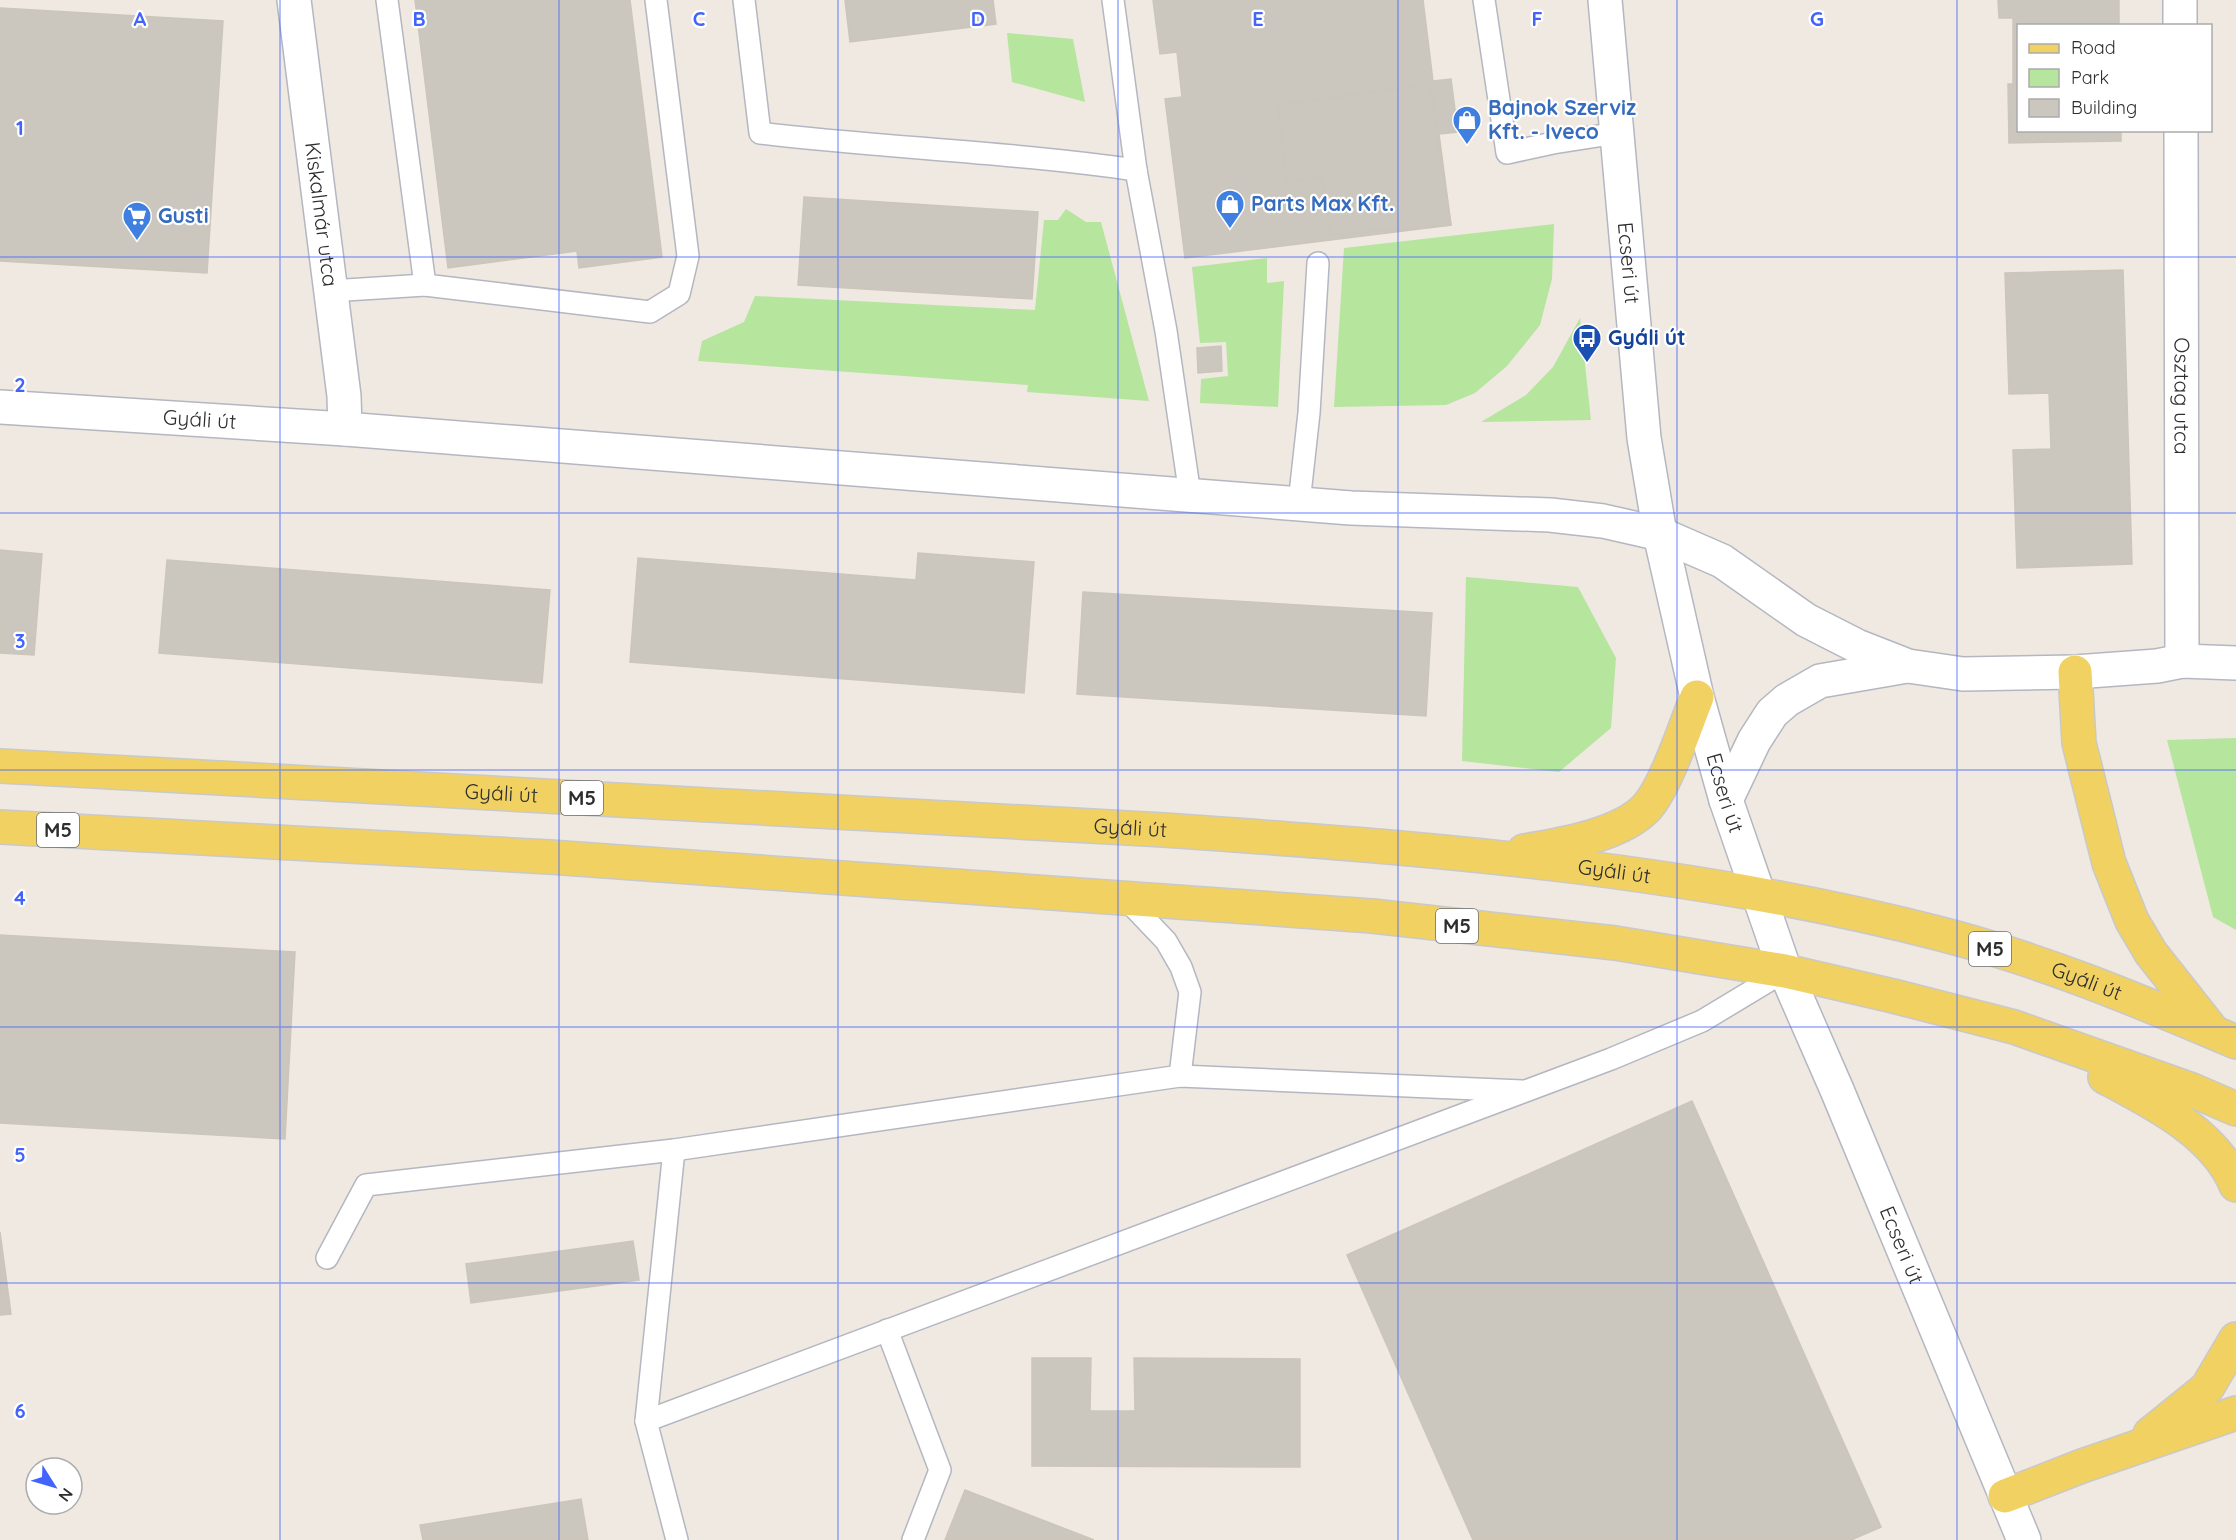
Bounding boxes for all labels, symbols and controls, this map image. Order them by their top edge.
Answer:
text: A [134,6,147,31]
text: B [412,6,426,31]
text: C [693,6,706,31]
text: D [971,6,985,31]
text: E [1252,6,1264,31]
text: F [1531,6,1543,31]
text: G [1810,6,1824,31]
legend [2017,24,2212,132]
text: Road [2071,36,2116,59]
text: Park [2071,66,2109,89]
place label: Bajnok Szerviz Kft. - Iveco [1488,94,1636,144]
text: Building [2071,96,2137,119]
shop icon: Bajnok Szerviz Kft. - Iveco [1451,104,1483,146]
text: 1 [16,115,24,140]
street label: Kiskalmár utca [300,140,344,288]
shop icon: Parts Max Kft. [1214,188,1246,230]
place label: Parts Max Kft. [1251,190,1394,216]
supermarket icon: Gusti [121,200,153,242]
place label: Gusti [158,202,209,228]
street label: Ecseri út [1613,221,1646,305]
bus stop icon: Gyáli út [1571,322,1603,364]
place label: Gyáli út [1608,324,1686,350]
street label: Osztag utca [2169,337,2196,455]
text: 2 [14,372,26,397]
street label: Gyáli út [162,403,237,434]
text: 3 [15,628,25,653]
street label: Ecseri út [1701,750,1750,836]
street label: Gyáli út [464,778,539,808]
road number: M5 [561,781,603,815]
street label: Gyáli út [1093,812,1168,842]
road number: M5 [37,813,79,847]
street label: Gyáli út [1576,853,1653,888]
text: 4 [14,885,26,910]
road number: M5 [1436,909,1478,943]
road number: M5 [1969,932,2011,966]
street label: Gyáli út [2048,955,2126,1005]
text: 5 [14,1142,26,1167]
street label: Ecseri út [1875,1202,1930,1288]
text: 6 [14,1398,26,1423]
north arrow [24,1456,84,1516]
text: N [54,1484,78,1506]

